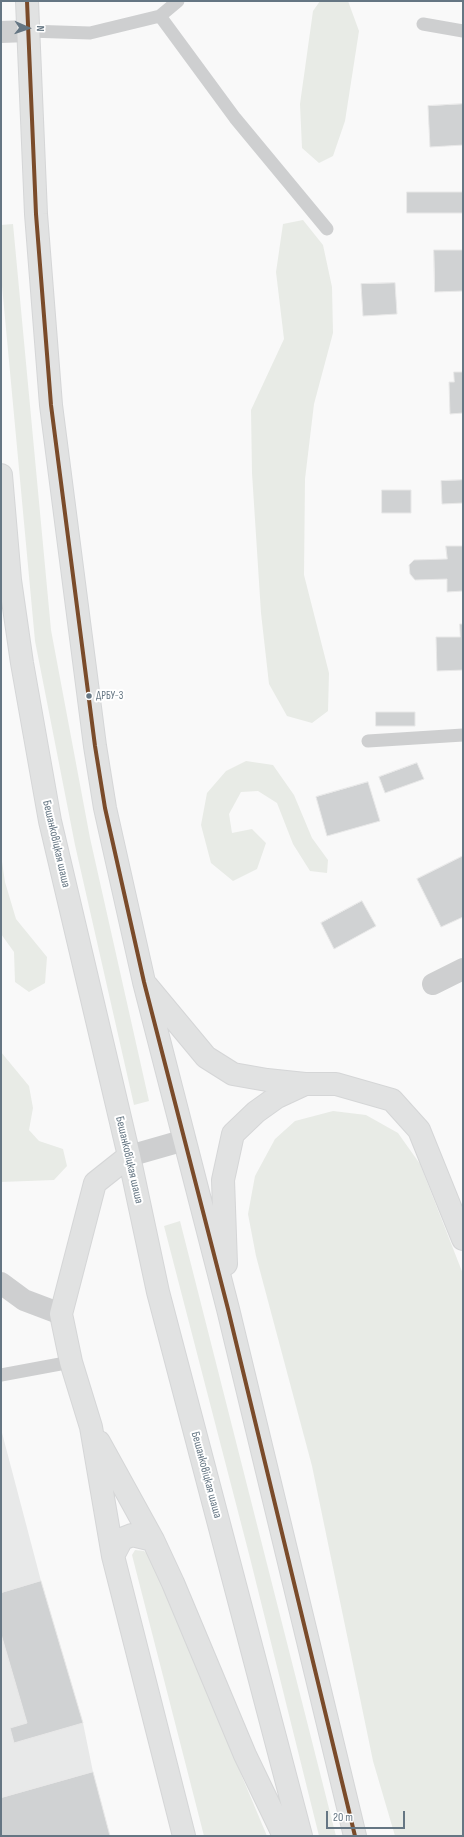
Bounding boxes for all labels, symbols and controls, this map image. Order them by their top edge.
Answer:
north arrow [8,8,48,48]
text: N [34,25,47,32]
place label: ДРБУ-3 [96,689,123,703]
marker: ДРБУ-3 [84,691,94,701]
street label: Бешанковіцкая шаша [39,799,73,889]
street label: Бешанковіцкая шаша [112,1115,146,1205]
street label: Бешанковіцкая шаша [188,1430,224,1520]
scale bar [328,1803,407,1829]
text: 20 m [333,1810,353,1825]

